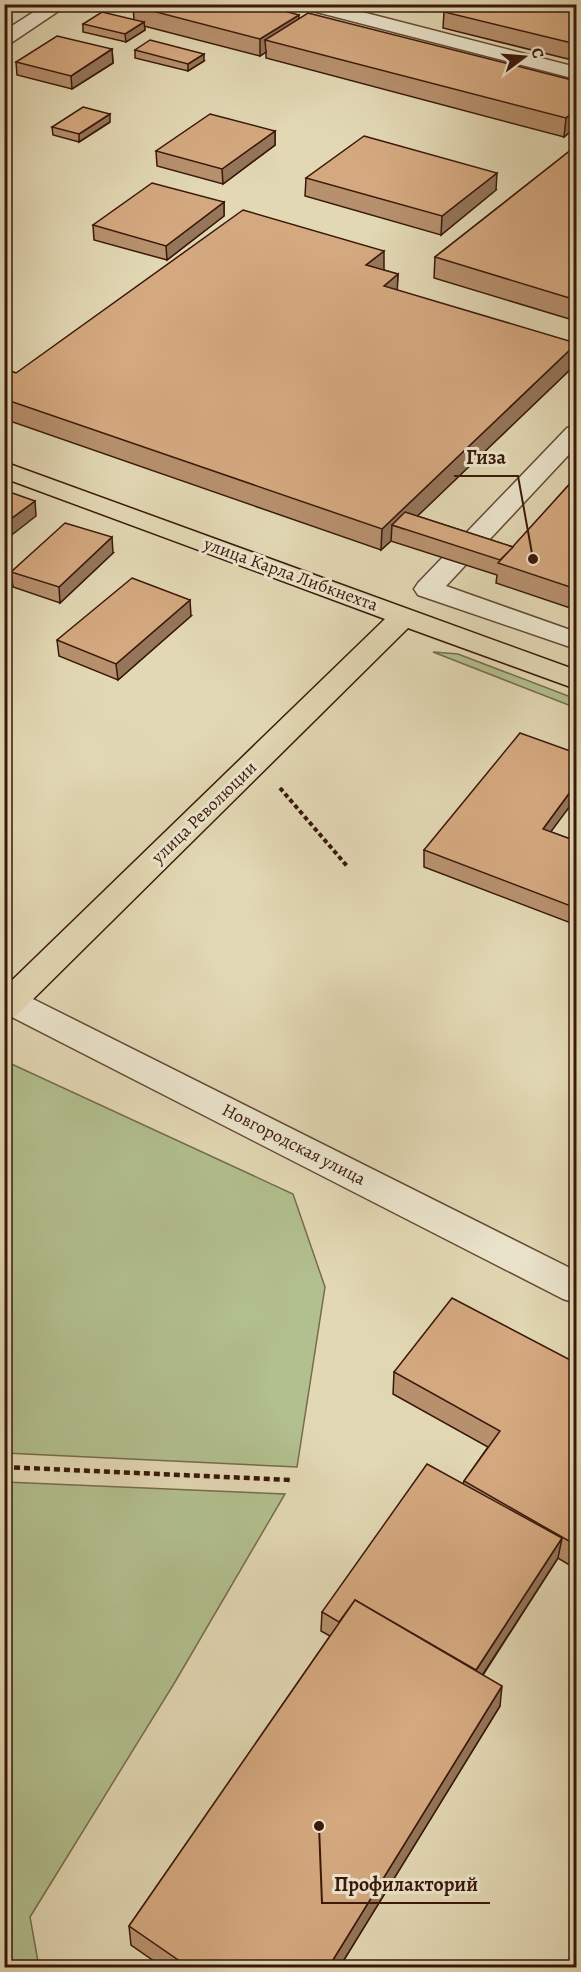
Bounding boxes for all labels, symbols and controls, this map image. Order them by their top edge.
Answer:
north arrow [494,27,554,87]
text: С [526,45,549,61]
callout: Гиза [454,438,518,476]
text: Гиза [466,444,506,471]
street label: улица Карла Либкнехта [200,531,382,617]
street label: улица Революции [145,756,262,869]
street label: Новгородская улица [218,1097,371,1191]
callout: Профилакторий [322,1865,490,1903]
text: Профилакторий [334,1871,478,1898]

